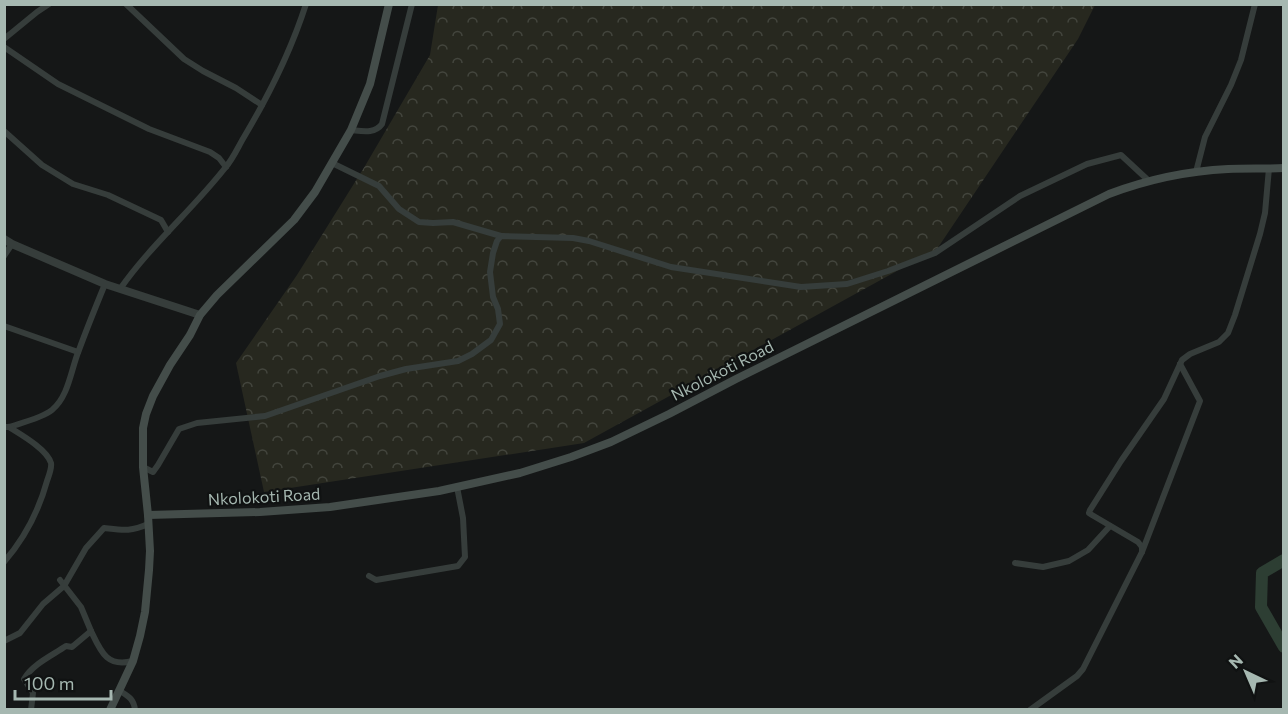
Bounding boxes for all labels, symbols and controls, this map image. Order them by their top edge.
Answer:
street label: Nkolokoti Road [668,336,776,404]
street label: Nkolokoti Road [207,484,321,508]
north arrow [1216,642,1276,702]
text: N [1224,650,1246,672]
scale bar [15,663,111,701]
text: 100 m [24,672,74,694]

